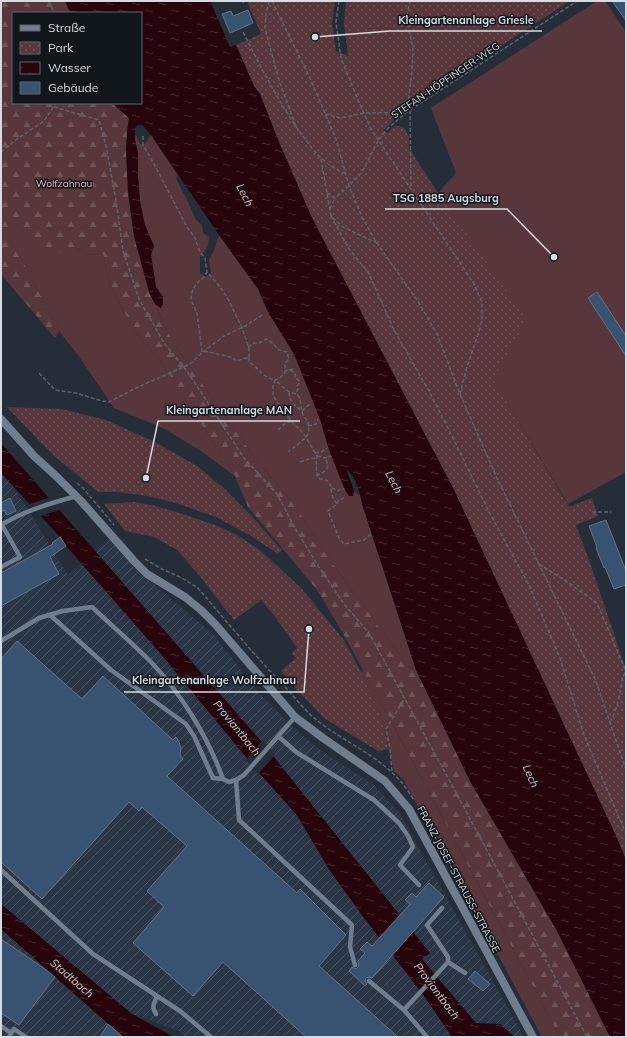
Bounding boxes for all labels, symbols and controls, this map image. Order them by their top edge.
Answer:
callout: Kleingartenanlage Griesle [390,8,542,31]
legend [12,12,142,104]
text: Kleingartenanlage Griesle [398,13,534,27]
text: Straße [48,20,85,35]
street label: STEFAN-HÖPFINGER-WEG [389,39,502,122]
text: Park [48,40,74,55]
text: Wasser [48,60,91,75]
text: Gebäude [48,80,98,95]
park label: Wolfzahnau [36,177,92,190]
water label: Lech [233,181,257,209]
callout: TSG 1885 Augsburg [385,186,507,209]
text: TSG 1885 Augsburg [393,191,499,205]
callout: Kleingartenanlage MAN [158,398,300,421]
text: Kleingartenanlage MAN [166,403,292,417]
water label: Lech [382,468,406,496]
callout: Kleingartenanlage Wolfzahnau [124,669,304,692]
text: Kleingartenanlage Wolfzahnau [132,673,296,687]
water label: Proviantbach [210,697,264,759]
water label: Lech [520,762,542,790]
street label: FRANZ-JOSEF-STRAUSS-STRASSE [414,804,503,955]
water label: Stadtbach [47,955,97,1001]
water label: Proviantbach [411,960,463,1022]

